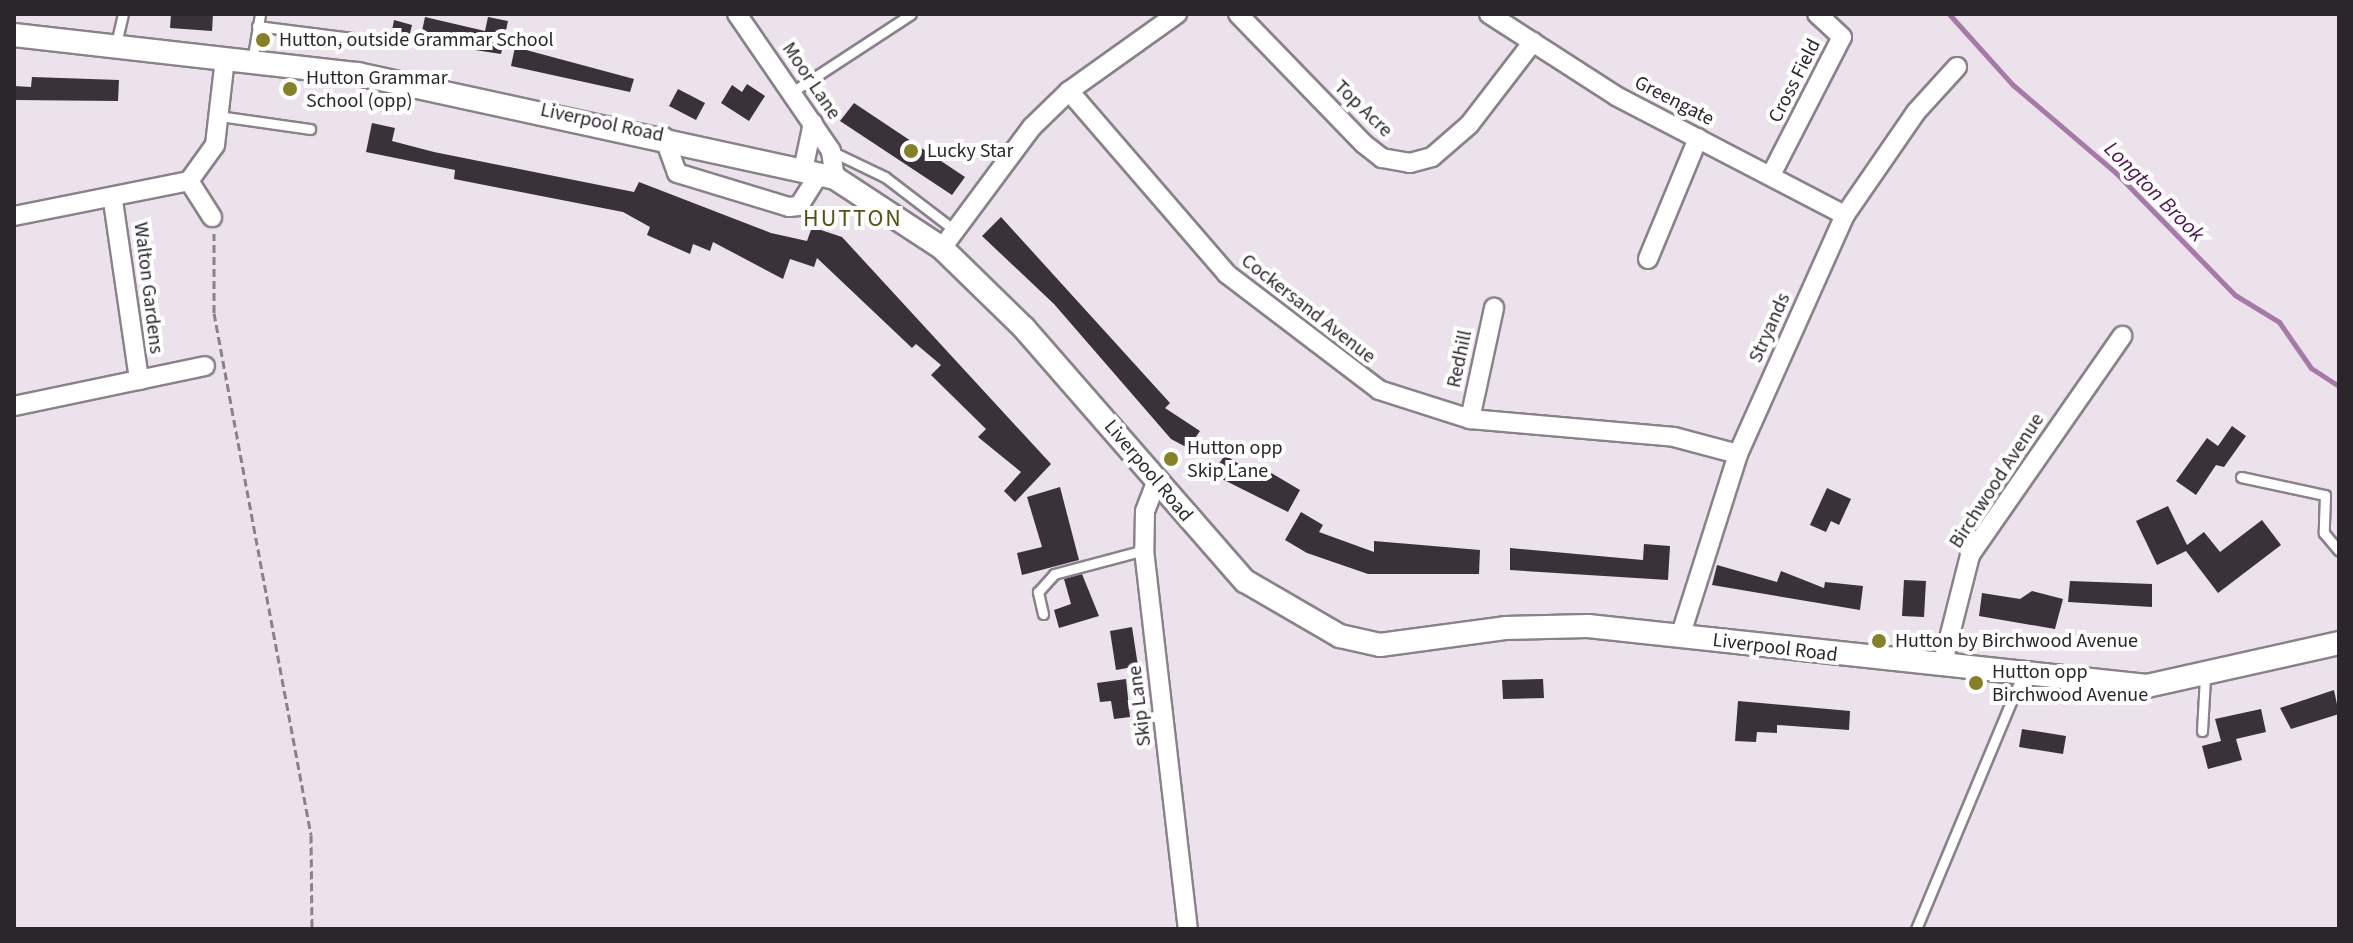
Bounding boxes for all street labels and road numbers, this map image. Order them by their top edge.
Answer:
street label: Cross Field [1764,35,1826,127]
street label: Moor Lane [776,38,846,124]
street label: Greengate [1630,71,1718,131]
street label: Top Acre [1329,75,1397,143]
street label: Liverpool Road [538,98,666,148]
street label: Walton Gardens [128,221,168,355]
street label: Cockersand Avenue [1236,249,1380,369]
street label: Stryands [1744,289,1796,367]
street label: Redhill [1442,328,1478,390]
street label: Birchwood Avenue [1944,409,2050,553]
street label: Liverpool Road [1098,415,1198,527]
street label: Liverpool Road [1711,628,1839,668]
street label: Skip Lane [1123,664,1157,748]

